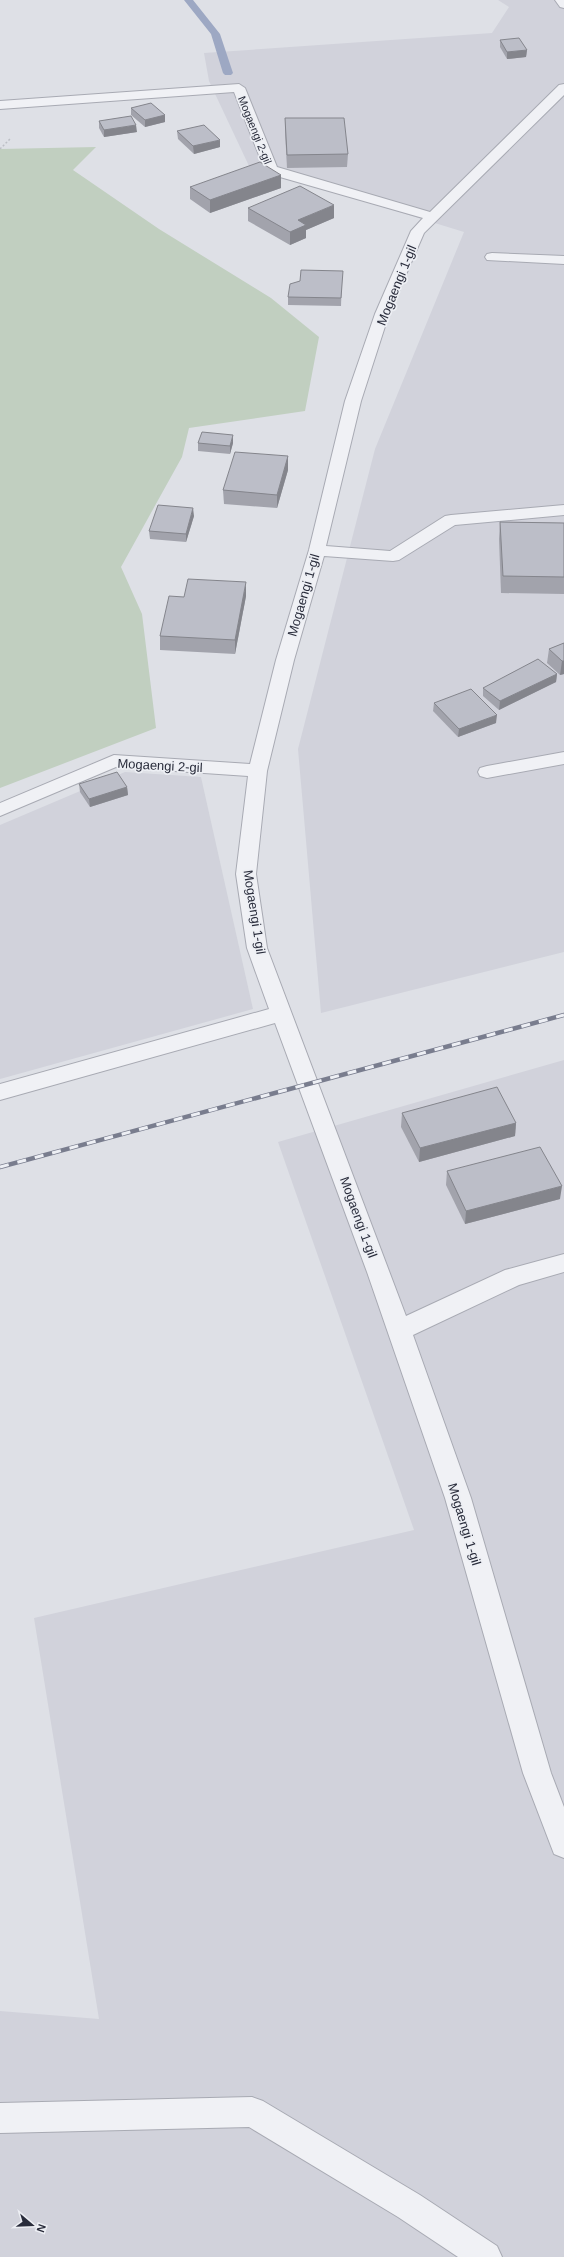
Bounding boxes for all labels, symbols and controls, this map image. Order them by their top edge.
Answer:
street label: Mogaengi 2-gil [236,94,274,166]
street label: Mogaengi 1-gil [374,243,419,328]
street label: Mogaengi 1-gil [285,552,322,638]
street label: Mogaengi 2-gil [117,756,203,775]
street label: Mogaengi 1-gil [240,869,269,955]
street label: Mogaengi 1-gil [337,1175,380,1260]
street label: Mogaengi 1-gil [445,1481,484,1567]
north arrow [12,2205,52,2245]
text: N [34,2223,48,2234]

